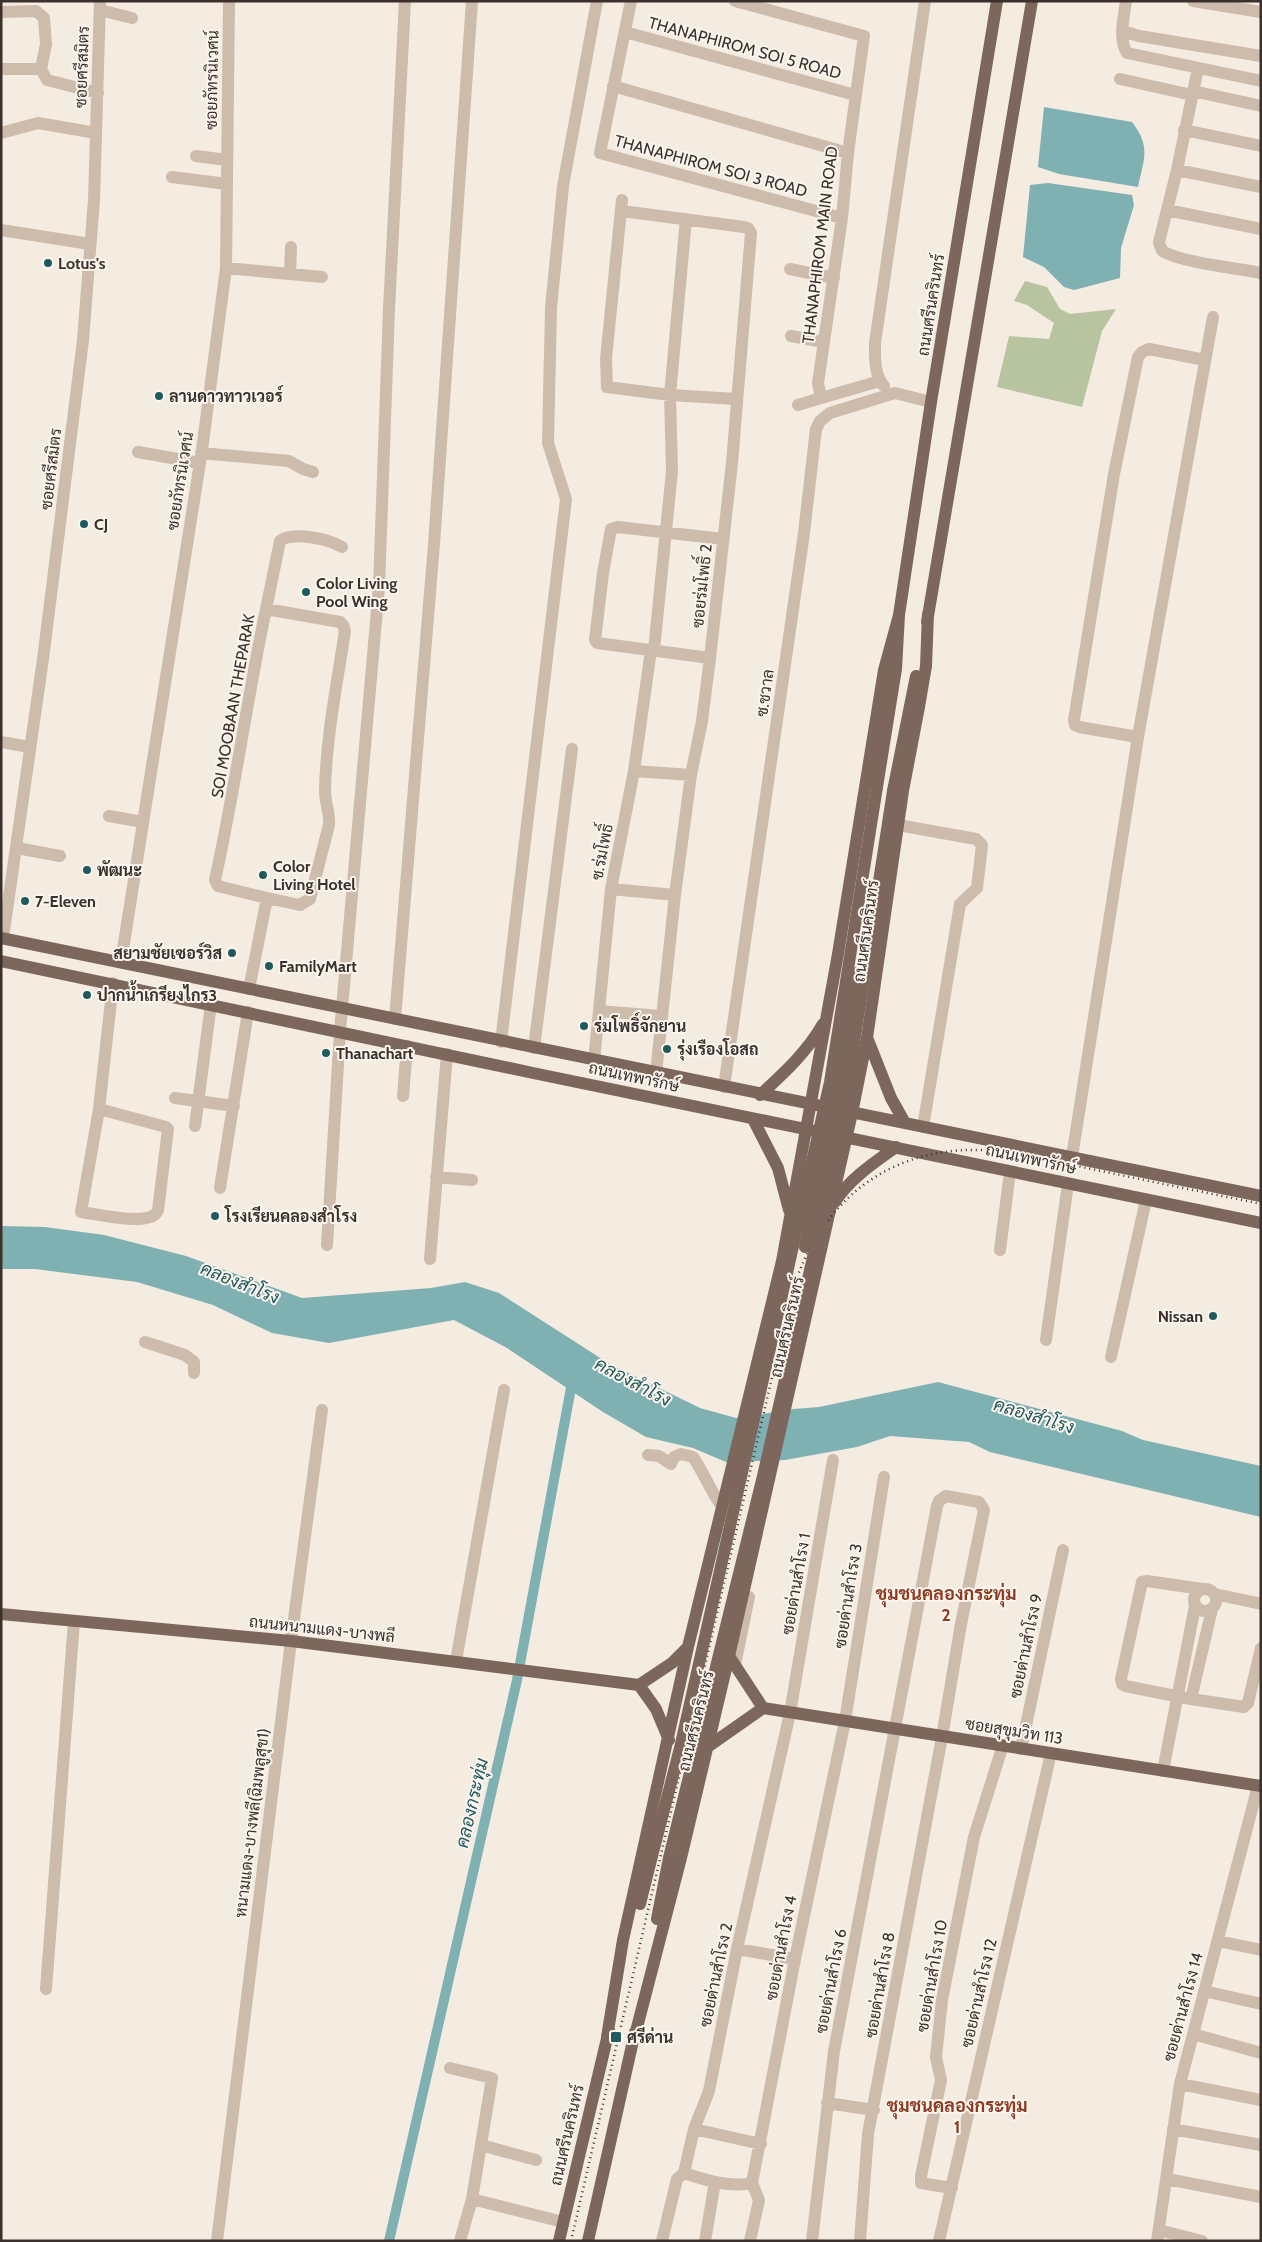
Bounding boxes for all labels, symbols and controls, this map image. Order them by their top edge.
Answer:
street label: THANAPHIROM SOI 5 ROAD [647,13,843,83]
street label: ซอยศรีสมิตร [69,25,93,108]
street label: ซอยภัทรนิเวศน์ [199,30,222,130]
street label: THANAPHIROM SOI 3 ROAD [613,131,809,201]
street label: THANAPHIROM MAIN ROAD [798,145,842,345]
street label: ถนนศรีนครินทร์ [911,252,948,357]
place label: Lotus's [58,254,106,273]
marker: Lotus's [42,257,54,269]
place label: ลานดาวทาวเวอร์ [169,385,284,406]
marker: ลานดาวทาวเวอร์ [153,390,165,402]
street label: ซอยศรีสมิตร [35,426,65,511]
street label: ซอยภัทรนิเวศน์ [160,430,197,532]
place label: CJ [94,515,108,534]
marker: CJ [78,518,90,530]
street label: ซอยร่มโพธิ์ 2 [683,543,716,629]
place label: Color Living Pool Wing [316,574,397,611]
marker: Color Living Pool Wing [300,586,312,598]
street label: SOI MOOBAAN THEPARAK [207,612,259,800]
street label: ซ.ชวาล [752,668,778,718]
street label: ซ.ร่มโพธิ์ [582,821,617,882]
place label: Color Living Hotel [273,857,356,894]
place label: พัฒนะ [97,860,142,880]
marker: พัฒนะ [81,864,93,876]
marker: Color Living Hotel [257,869,269,881]
street label: ถนนศรีนครินทร์ [846,878,883,983]
place label: 7-Eleven [35,892,96,911]
marker: 7-Eleven [19,895,31,907]
place label: สยามชัยเซอร์วิส [113,942,222,963]
marker: สยามชัยเซอร์วิส [226,947,238,959]
place label: FamilyMart [279,957,357,976]
marker: FamilyMart [263,960,275,972]
place label: ปากน้ำเกรียงไกร3 [97,980,217,1005]
marker: ปากน้ำเกรียงไกร3 [81,989,93,1001]
place label: ร่มโพธิ์จักยาน [594,1011,686,1036]
marker: ร่มโพธิ์จักยาน [578,1020,590,1032]
place label: รุ่งเรืองโอสถ [677,1038,759,1061]
marker: รุ่งเรืองโอสถ [661,1043,673,1055]
place label: Thanachart [336,1044,414,1063]
marker: Thanachart [320,1047,332,1059]
street label: ถนนเทพารักษ์ [587,1055,682,1096]
street label: ถนนเทพารักษ์ [984,1137,1079,1178]
place label: โรงเรียนคลองสำโรง [224,1205,357,1226]
marker: โรงเรียนคลองสำโรง [209,1210,221,1222]
water label: คลองสำโรง [197,1255,283,1309]
street label: ถนนศรีนครินทร์ [763,1274,808,1379]
place label: Nissan [1158,1307,1203,1326]
marker: Nissan [1207,1310,1219,1322]
water label: คลองสำโรง [591,1351,676,1411]
water label: คลองสำโรง [991,1391,1077,1439]
street label: ซอยด่านสำโรง 1 [776,1531,814,1636]
street label: ซอยด่านสำโรง 3 [828,1542,866,1650]
district label: ชุมชนคลองกระทุ่ม 2 [875,1582,1017,1626]
street label: ซอยด่านสำโรง 9 [1004,1591,1046,1700]
street label: ถนนหนามแดง-บางพลี [248,1610,396,1646]
street label: ถนนศรีนครินทร์ [671,1668,718,1773]
street label: ซอยสุขุมวิท 113 [964,1714,1064,1750]
street label: หนามแดง-บางพลี(ฉิมพลูสุข1) [229,1727,275,1919]
water label: คลองกระทุ่ม [450,1756,494,1850]
street label: ซอยด่านสำโรง 4 [760,1893,801,2002]
street label: ซอยด่านสำโรง 10 [911,1918,951,2034]
street label: ซอยด่านสำโรง 2 [694,1921,736,2029]
street label: ซอยด่านสำโรง 6 [810,1926,850,2035]
street label: ซอยด่านสำโรง 8 [859,1930,899,2039]
street label: ซอยด่านสำโรง 12 [955,1936,1001,2049]
street label: ซอยด่านสำโรง 14 [1157,1950,1207,2064]
place label: ศรีด่าน [627,2027,673,2047]
marker: ศรีด่าน [609,2030,623,2044]
street label: ถนนศรีนครินทร์ [543,2082,588,2187]
district label: ชุมชนคลองกระทุ่ม 1 [886,2094,1028,2138]

